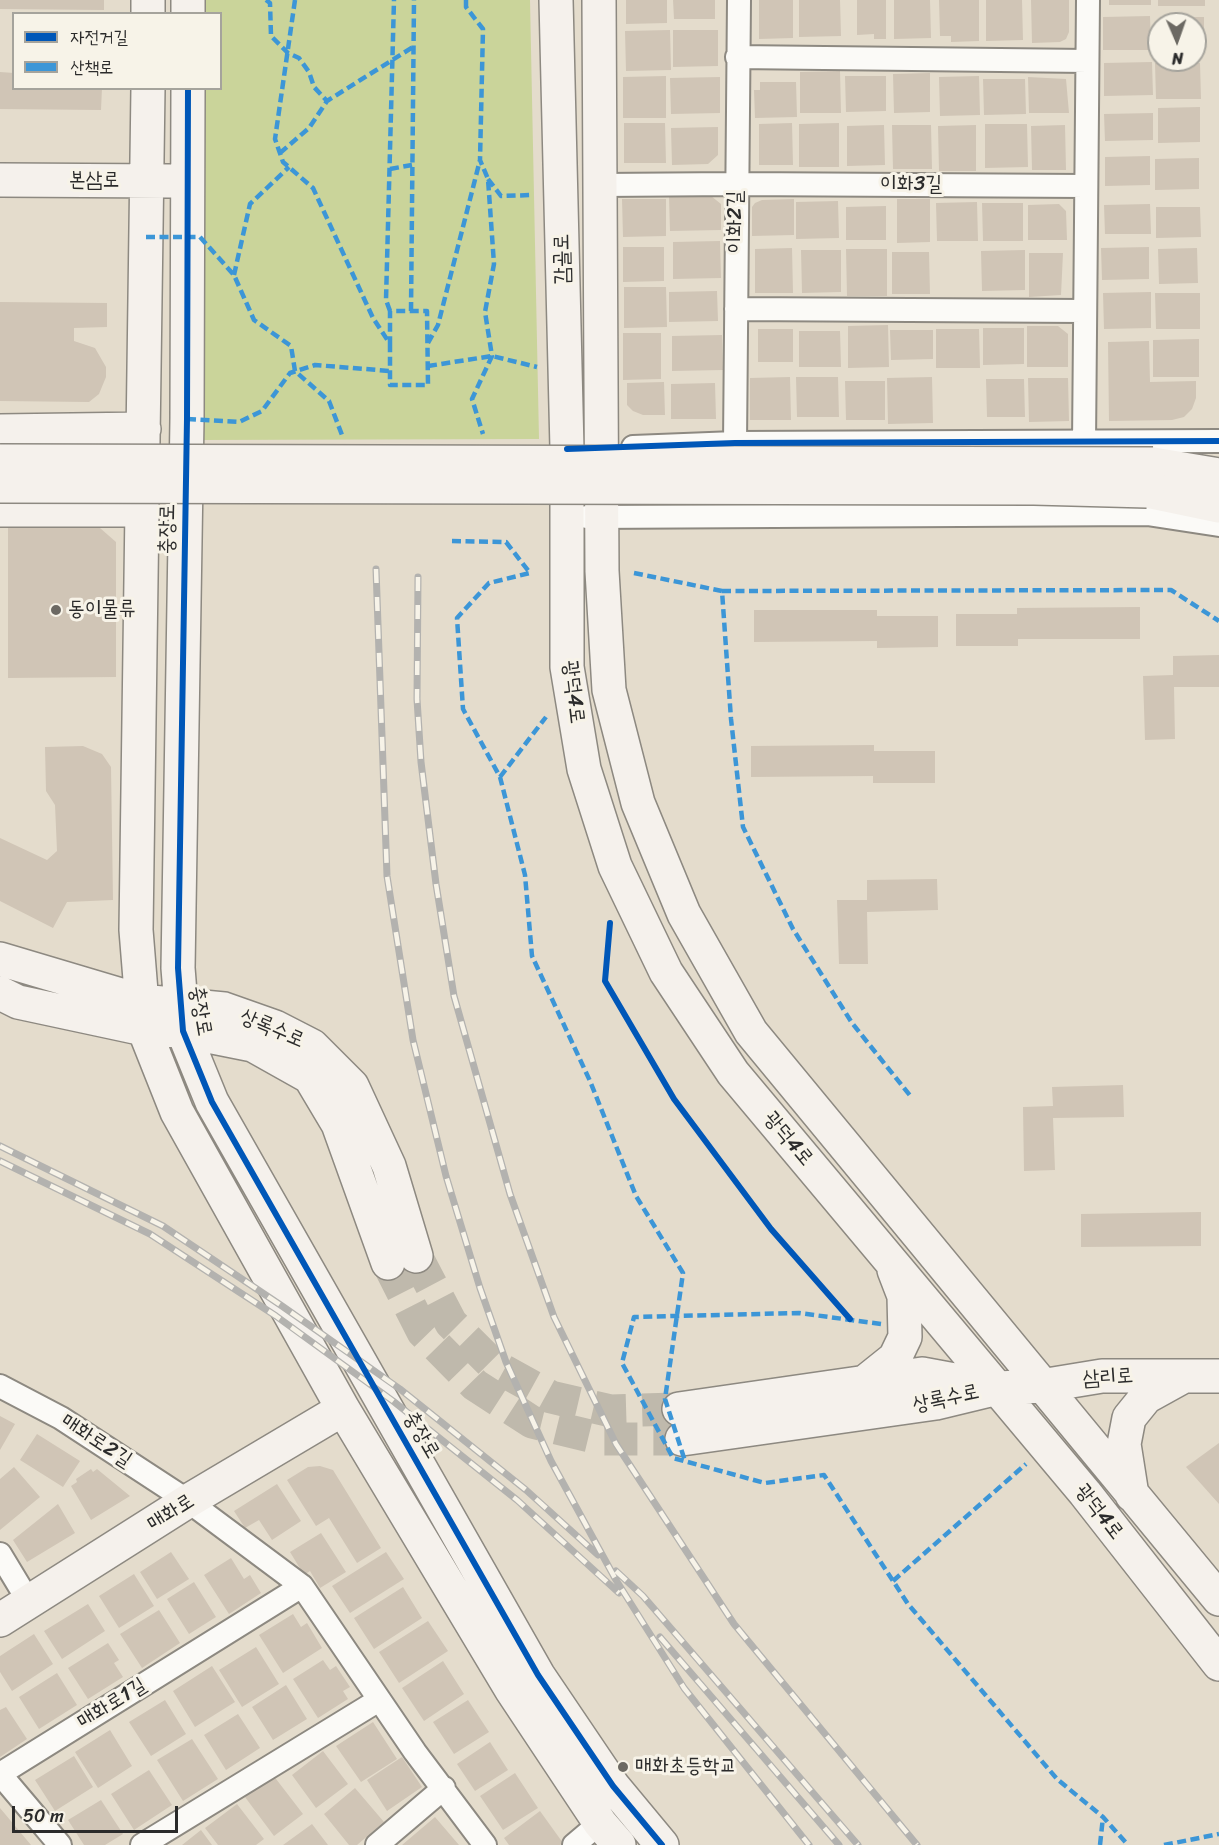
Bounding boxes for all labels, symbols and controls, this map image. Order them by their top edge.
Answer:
legend [12,12,222,90]
north arrow [1147,12,1207,72]
text: 자전거길 [70,21,128,53]
text: N [1172,44,1184,73]
text: 산책로 [70,51,113,83]
street label: 본삼로 [69,168,119,194]
street label: 이화3길 [880,172,942,198]
street label: 이화2길 [723,191,749,253]
street label: 감골로 [550,233,576,285]
street label: 충장로 [155,503,181,555]
place label: 동이물류 [68,597,136,623]
marker: 동이물류 [49,603,63,617]
street label: 광덕4로 [557,659,589,725]
street label: 충장로 [183,984,217,1038]
street label: 상록수로 [236,1004,308,1054]
street label: 광덕4로 [758,1106,818,1172]
street label: 삼리로 [1082,1364,1134,1392]
street label: 상록수로 [910,1380,982,1418]
street label: 충장로 [397,1407,445,1463]
street label: 매화로2길 [56,1409,136,1473]
street label: 광덕4로 [1069,1479,1129,1545]
street label: 매화로 [143,1489,199,1537]
street label: 매화로1길 [73,1673,151,1735]
place label: 매화초등학교 [635,1754,736,1780]
marker: 매화초등학교 [616,1760,630,1774]
scale bar [15,1794,182,1832]
text: 50 m [23,1800,64,1832]

